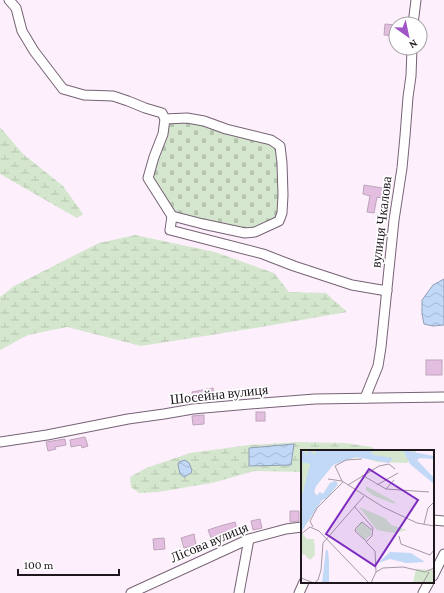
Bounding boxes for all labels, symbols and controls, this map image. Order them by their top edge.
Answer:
north arrow [388,16,428,56]
text: N [407,37,420,52]
street label: вулиця Чкалова [367,174,395,269]
street label: Шосейна вулиця [169,381,270,407]
inset map [301,450,434,583]
street label: Лісова вулиця [168,518,251,566]
scale bar [18,551,119,577]
text: 100 m [24,558,54,572]

